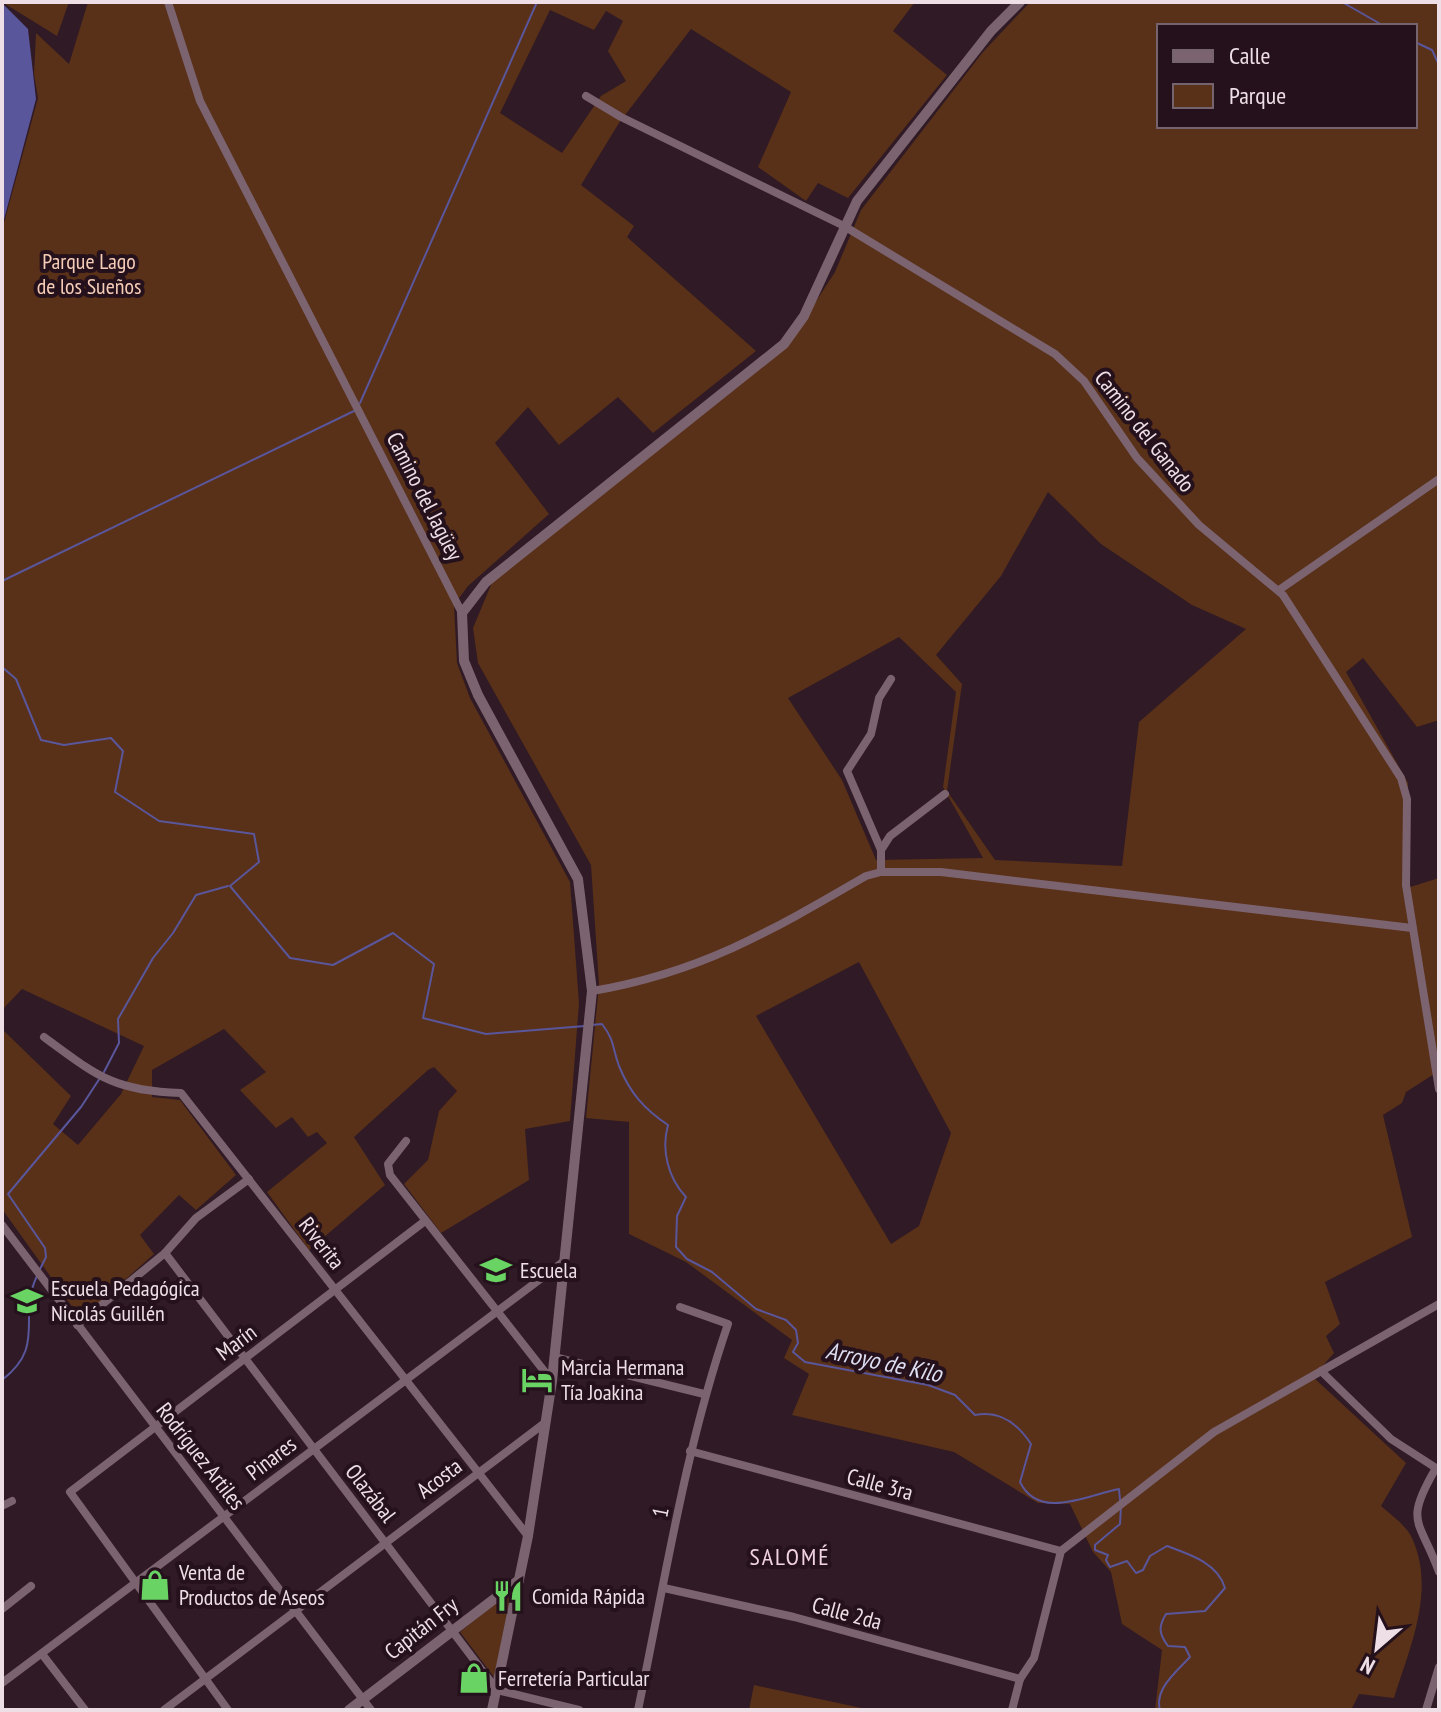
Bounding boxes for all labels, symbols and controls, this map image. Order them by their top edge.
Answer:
legend [1157,24,1417,128]
text: Calle [1229,40,1270,71]
text: Parque [1229,80,1286,111]
park label: Parque Lago de los Sueños [37,247,141,300]
street label: Camino del Ganado [1089,364,1201,498]
street label: Camino del Jagüey [381,427,470,565]
street label: Riverita [293,1211,351,1275]
school or university icon: Escuela [479,1253,513,1287]
place label: Escuela [520,1256,577,1284]
place label: Escuela Pedagógica Nicolás Guillén [51,1274,200,1327]
school or university icon: Escuela Pedagógica Nicolás Guillén [10,1284,44,1318]
street label: Marín [210,1318,262,1366]
water label: Arroyo de Kilo [823,1335,946,1390]
place label: Marcia Hermana Tía Joakina [561,1353,684,1406]
hotel icon: Marcia Hermana Tía Joakina [520,1363,554,1397]
street label: Rodríguez Artiles [150,1397,252,1515]
street label: Pinares [240,1430,302,1486]
street label: Acosta [411,1452,467,1504]
street label: Olazábal [340,1458,403,1528]
street label: Calle 3ra [844,1462,916,1506]
street label: 1 [645,1504,675,1520]
district label: SALOMÉ [750,1541,830,1572]
place label: Venta de Productos de Aseos [178,1558,325,1611]
shop icon: Venta de Productos de Aseos [138,1568,172,1602]
restaurant icon: Comida Rápida [491,1579,525,1613]
place label: Comida Rápida [532,1582,645,1610]
street label: Capitán Fry [379,1590,464,1665]
street label: Calle 2da [809,1590,885,1636]
north arrow [1337,1608,1417,1688]
text: N [1356,1651,1379,1681]
shop icon: Ferretería Particular [457,1661,491,1695]
place label: Ferretería Particular [498,1664,649,1692]

